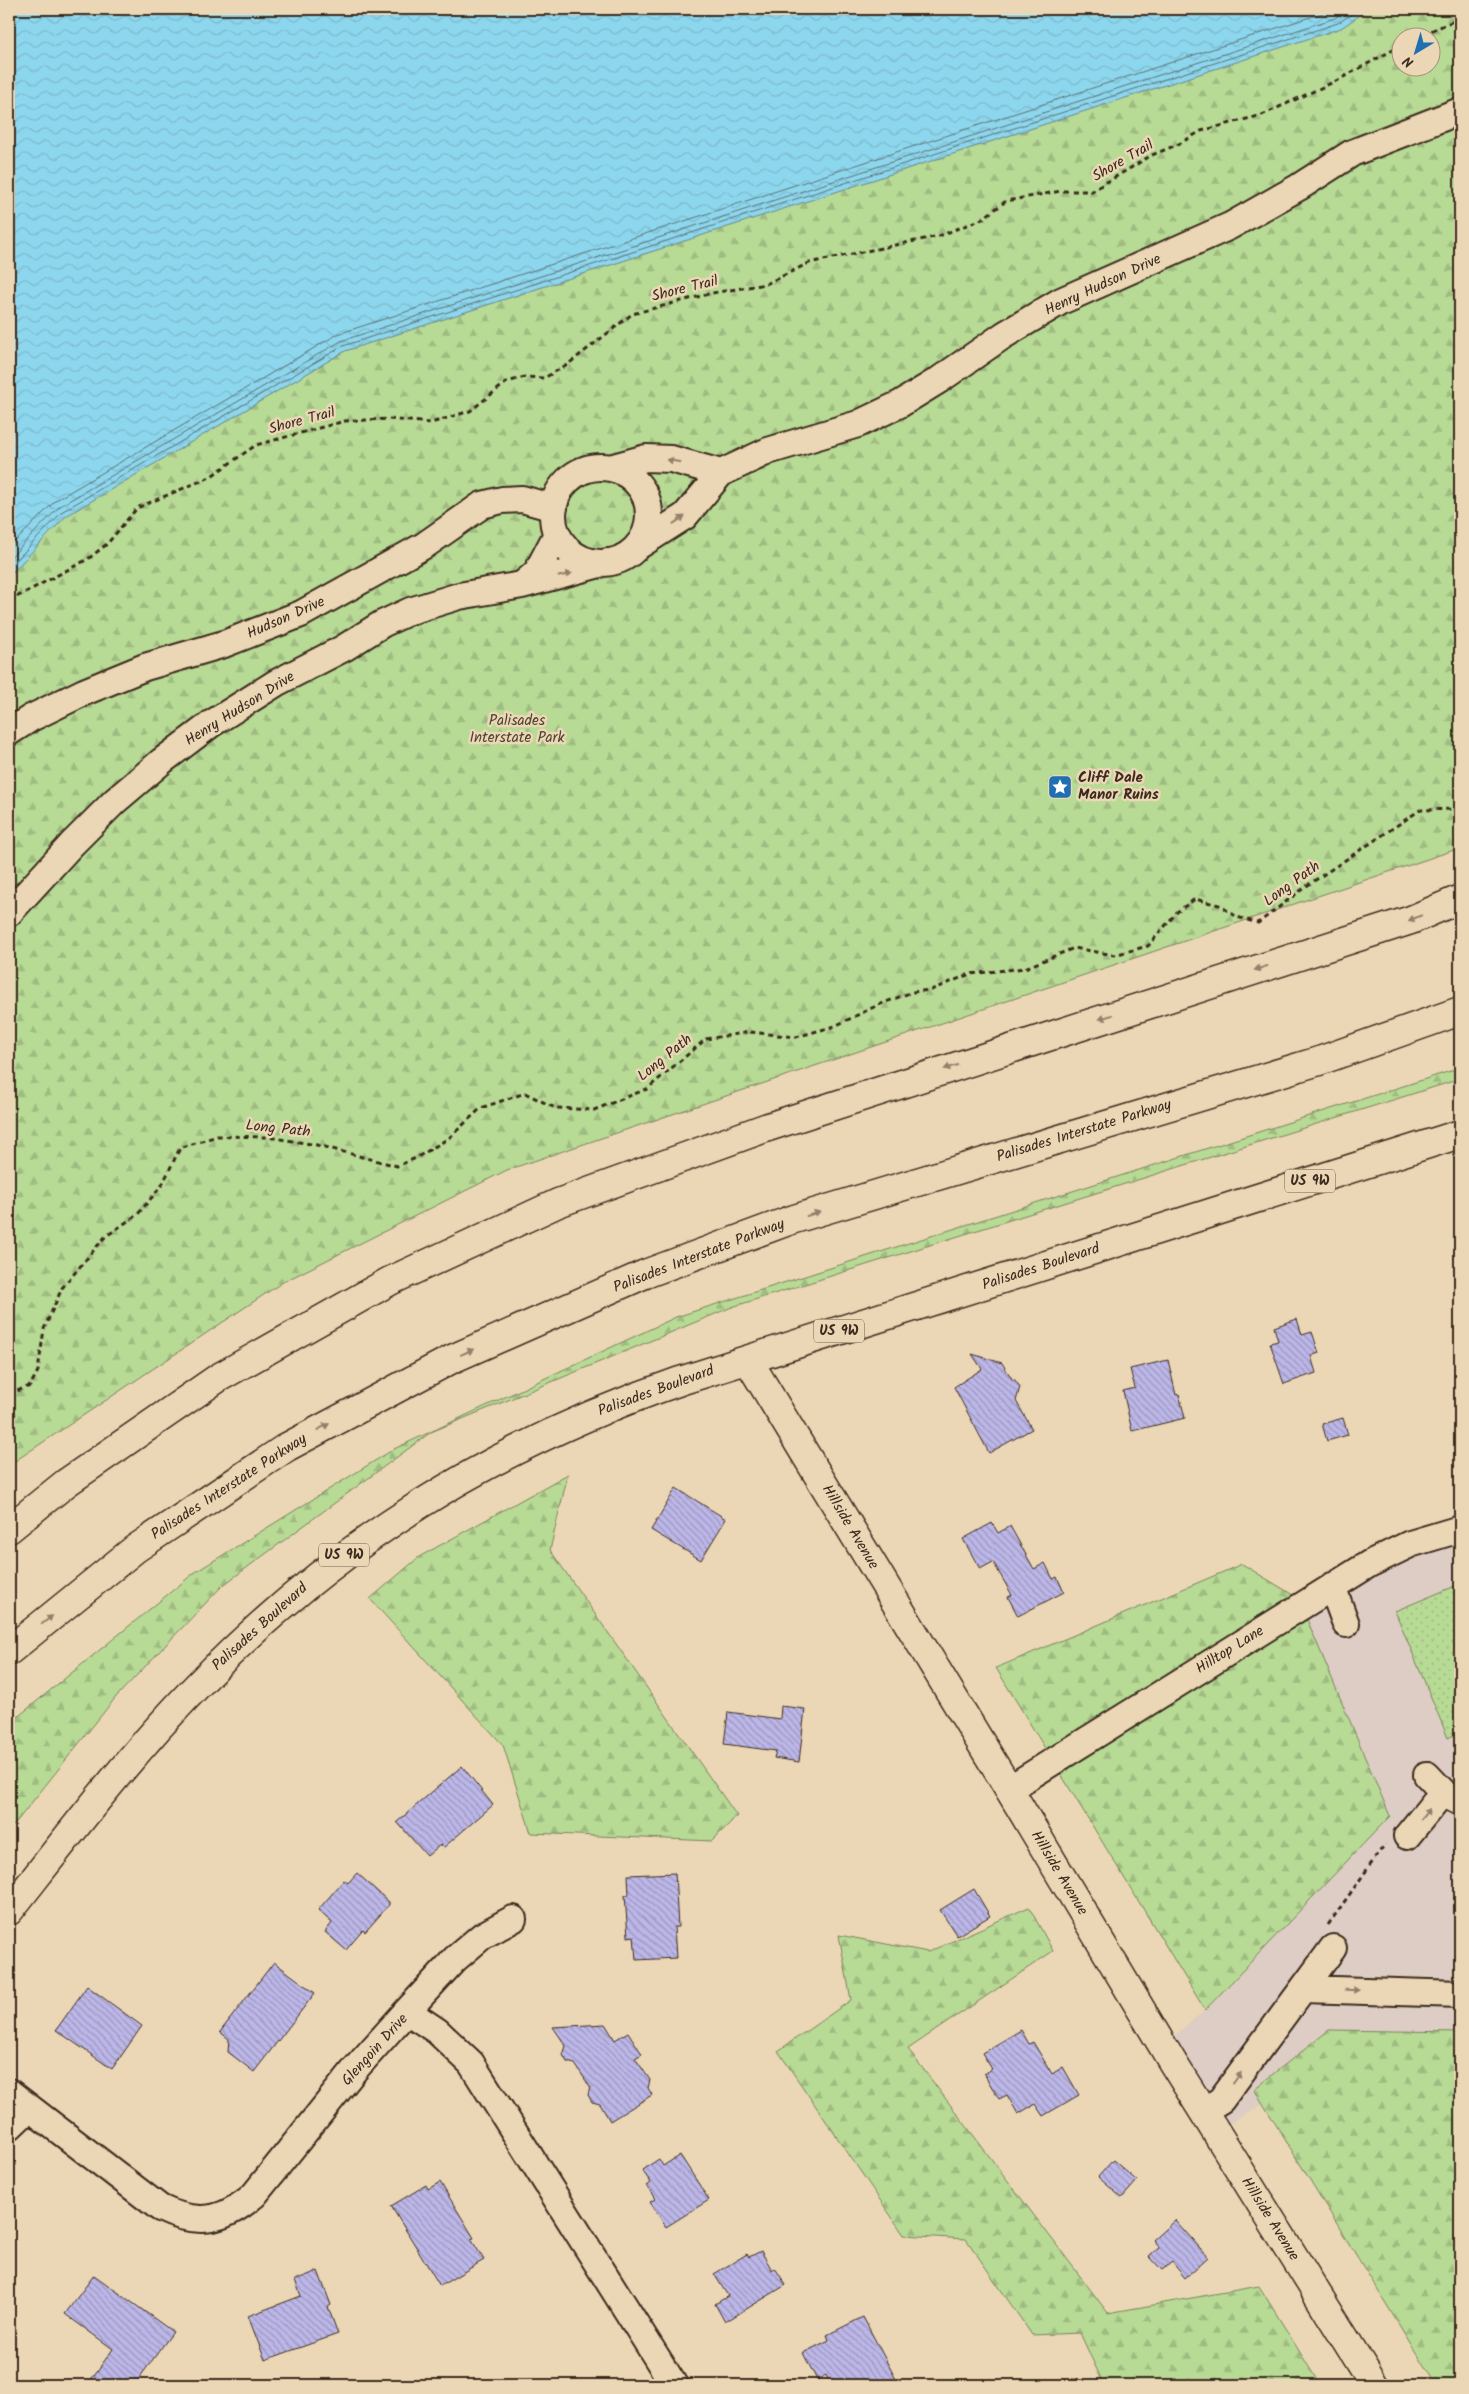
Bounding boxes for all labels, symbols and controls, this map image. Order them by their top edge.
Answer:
north arrow [1392,28,1442,78]
text: N [1398,50,1419,73]
street label: Shore Trail [1088,133,1159,188]
street label: Henry Hudson Drive [1041,247,1165,323]
street label: Shore Trail [649,269,721,309]
street label: Shore Trail [266,401,338,441]
one-way arrow [665,456,681,464]
one-way arrow [673,515,686,525]
one-way arrow [557,571,572,579]
street label: Hudson Drive [243,590,329,646]
street label: Henry Hudson Drive [180,665,300,753]
park label: Palisades Interstate Park [469,709,566,750]
place label: Cliff Dale Manor Ruins [1078,766,1159,807]
place icon: Cliff Dale Manor Ruins [1047,774,1073,800]
street label: Long Path [1259,855,1325,913]
one-way arrow [1408,914,1422,922]
one-way arrow [1253,964,1268,972]
one-way arrow [1098,1014,1113,1022]
street label: Long Path [632,1028,698,1088]
one-way arrow [944,1064,959,1071]
street label: Palisades Interstate Parkway [994,1093,1175,1169]
street label: Long Path [244,1114,312,1144]
road number: US 9W [1285,1170,1335,1192]
one-way arrow [805,1209,820,1217]
street label: Palisades Interstate Parkway [610,1212,789,1300]
street label: Palisades Boulevard [979,1237,1103,1297]
road number: US 9W [814,1320,864,1342]
one-way arrow [460,1348,474,1356]
street label: Palisades Boulevard [594,1359,718,1423]
one-way arrow [316,1423,330,1432]
street label: Palisades Interstate Parkway [146,1427,313,1547]
street label: Hillside Avenue [815,1480,885,1574]
road number: US 9W [319,1544,369,1566]
street label: Palisades Boulevard [207,1577,314,1677]
one-way arrow [40,1615,53,1626]
street label: Hilltop Lane [1191,1619,1269,1681]
one-way arrow [1419,1808,1430,1821]
street label: Hillside Avenue [1024,1826,1094,1920]
one-way arrow [1344,1987,1360,1995]
street label: Glengoin Drive [336,2008,414,2092]
one-way arrow [1232,2071,1242,2085]
street label: Hillside Avenue [1235,2172,1306,2266]

